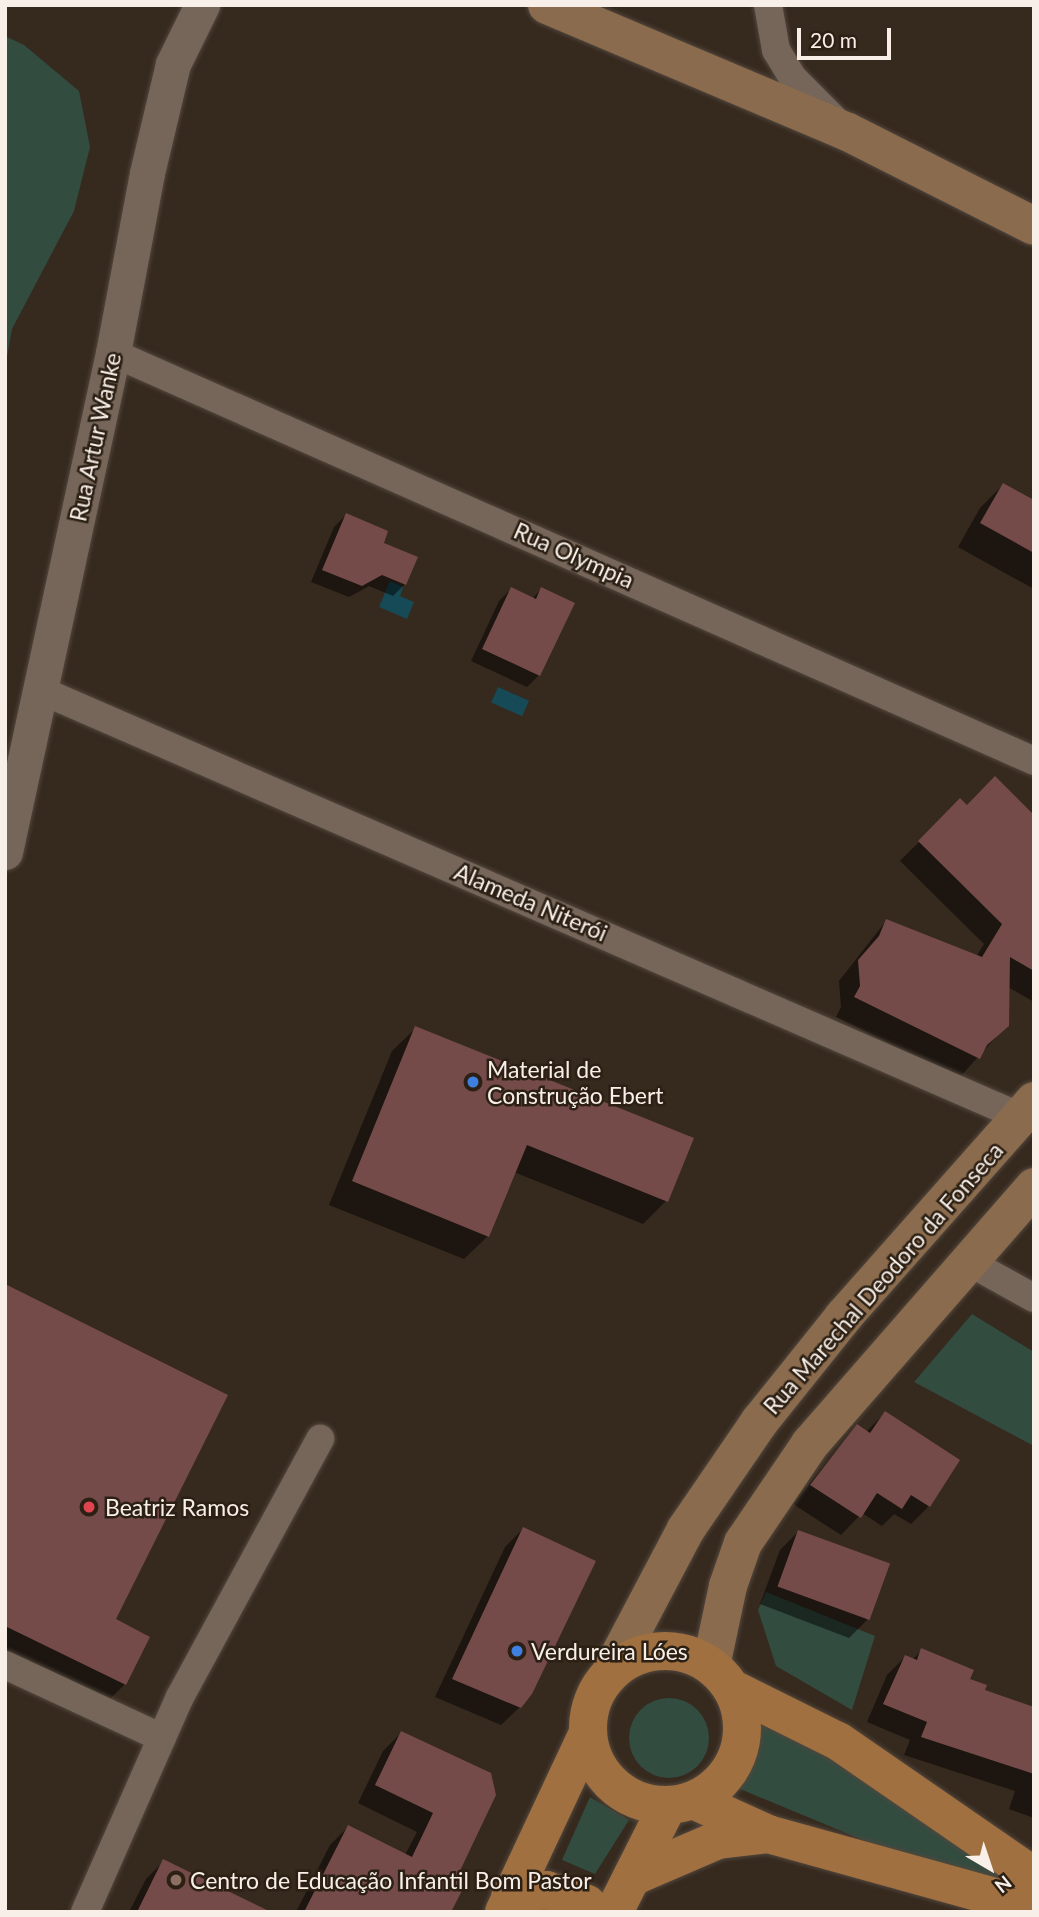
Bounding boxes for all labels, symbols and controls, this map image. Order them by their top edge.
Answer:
scale bar [801,14,895,58]
text: 20 m [810,27,857,52]
street label: Rua Artur Wanke [63,349,127,525]
street label: Rua Olympia [510,516,638,594]
street label: Alameda Niterói [450,857,612,947]
place label: Material de Construção Ebert [487,1055,664,1109]
marker: Material de Construção Ebert [465,1074,481,1090]
street label: Rua Marechal Deodoro da Fonseca [757,1136,1009,1420]
place label: Beatriz Ramos [105,1493,249,1521]
marker: Beatriz Ramos [79,1497,99,1517]
place label: Verdureira Lóes [531,1637,688,1665]
marker: Verdureira Lóes [509,1643,525,1659]
north arrow [955,1833,1025,1903]
place label: Centro de Educação Infantil Bom Pastor [190,1866,592,1894]
text: N [991,1871,1016,1898]
marker: Centro de Educação Infantil Bom Pastor [168,1872,184,1888]

